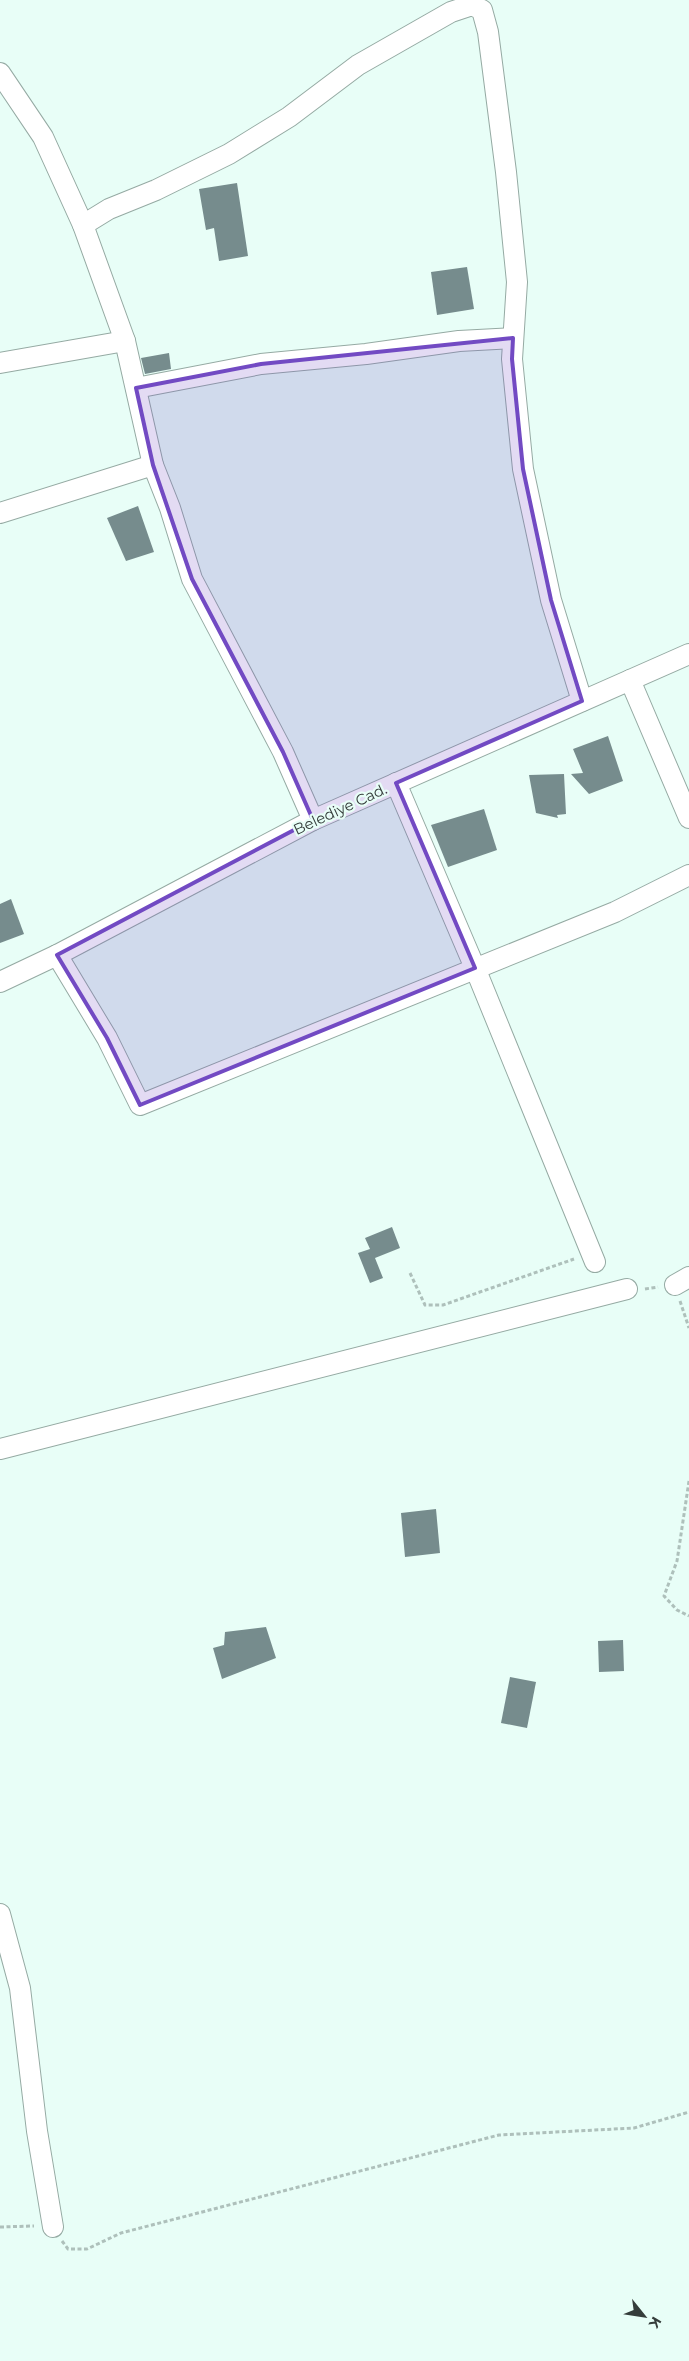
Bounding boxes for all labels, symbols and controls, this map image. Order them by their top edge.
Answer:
street label: Belediye Cad. [290,779,390,839]
north arrow [619,2291,669,2341]
text: K [645,2314,666,2332]

